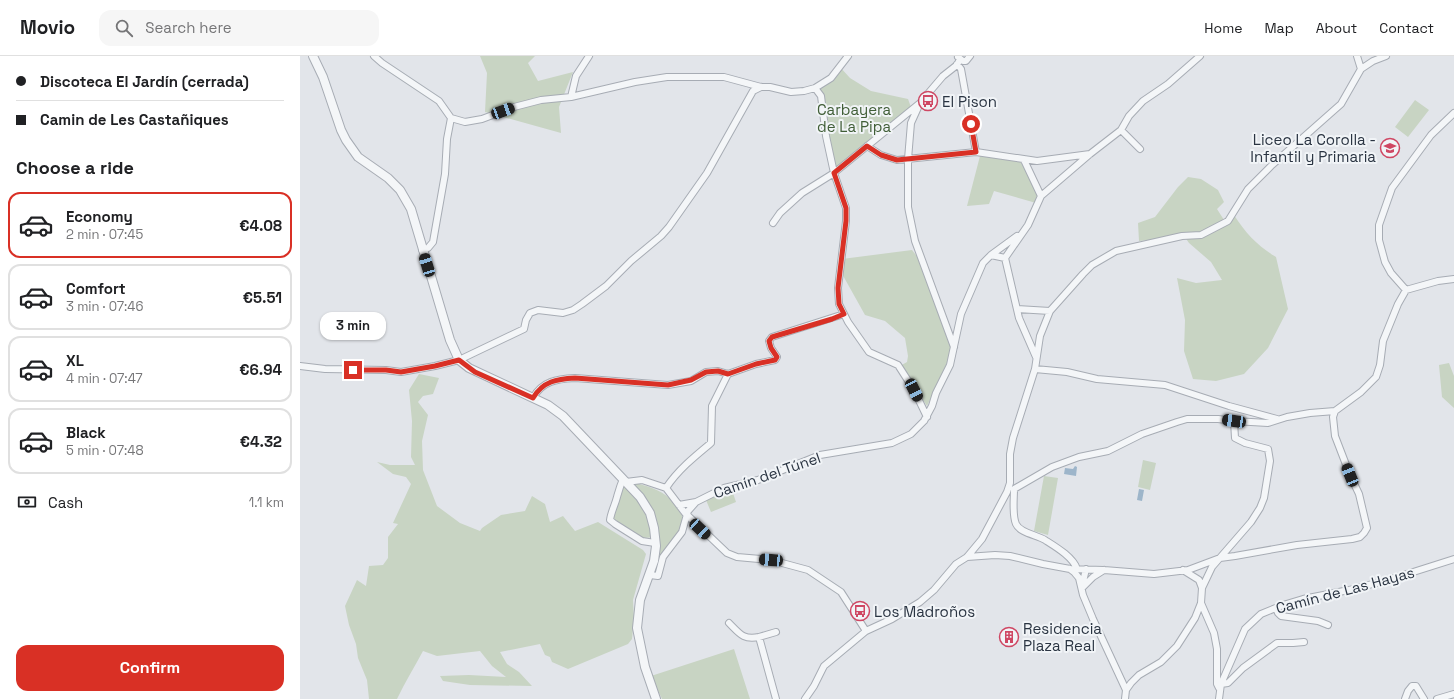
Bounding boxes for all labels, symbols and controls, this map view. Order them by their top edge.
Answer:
search box [99,10,379,46]
text: Movio [20,15,75,40]
icon: search [113,17,135,39]
text: Search here [145,18,232,37]
text: Home [1204,19,1242,37]
text: Map [1264,19,1294,37]
text: About [1316,19,1357,37]
text: Contact [1379,19,1434,37]
text: Discoteca El Jardín (cerrada) [40,72,249,91]
bus stop icon: El Pison [917,90,939,112]
place label: El Pison [942,92,997,111]
park label: Carbayera de La Pipa [817,100,891,136]
car [490,101,516,121]
text: Camin de Les Castañiques [40,110,229,129]
route start [962,115,980,133]
place label: Liceo La Corolla - Infantil y Primaria [1250,130,1376,166]
school or university icon: Liceo La Corolla - Infantil y Primaria [1379,137,1401,159]
text: Choose a ride [16,156,134,179]
icon: car [18,207,54,243]
text: Economy [66,207,133,226]
text: €4.08 [239,216,282,235]
text: 2 min · 07:45 [66,226,143,243]
car [418,252,436,278]
icon: car [18,279,54,315]
text: Comfort [66,279,126,298]
text: €5.51 [243,288,282,307]
text: 3 min · 07:46 [66,298,143,315]
callout: 3 min [320,312,386,340]
text: 3 min [336,317,370,334]
icon: car [18,351,54,387]
text: XL [66,351,84,370]
text: €6.94 [239,360,282,379]
route end [344,361,362,379]
text: 4 min · 07:47 [66,370,143,387]
car [903,377,925,403]
car [1221,413,1247,429]
icon: car [18,423,54,459]
text: Black [66,423,106,442]
text: €4.32 [240,432,282,451]
text: 5 min · 07:48 [66,442,144,459]
street label: Camín del Túnel [711,448,823,502]
car [1340,462,1360,488]
icon: cash [16,491,38,513]
text: Cash [48,493,83,512]
text: 1.1 km [249,494,284,511]
car [687,516,713,542]
car [759,553,783,567]
street label: Camín de Las Hayas [1274,562,1416,618]
bus stop icon: Los Madroños [849,600,871,622]
place label: Los Madroños [874,602,975,621]
place label: Residencia Plaza Real [1023,619,1102,655]
building icon: Residencia Plaza Real [998,626,1020,648]
button: Confirm [16,645,284,691]

